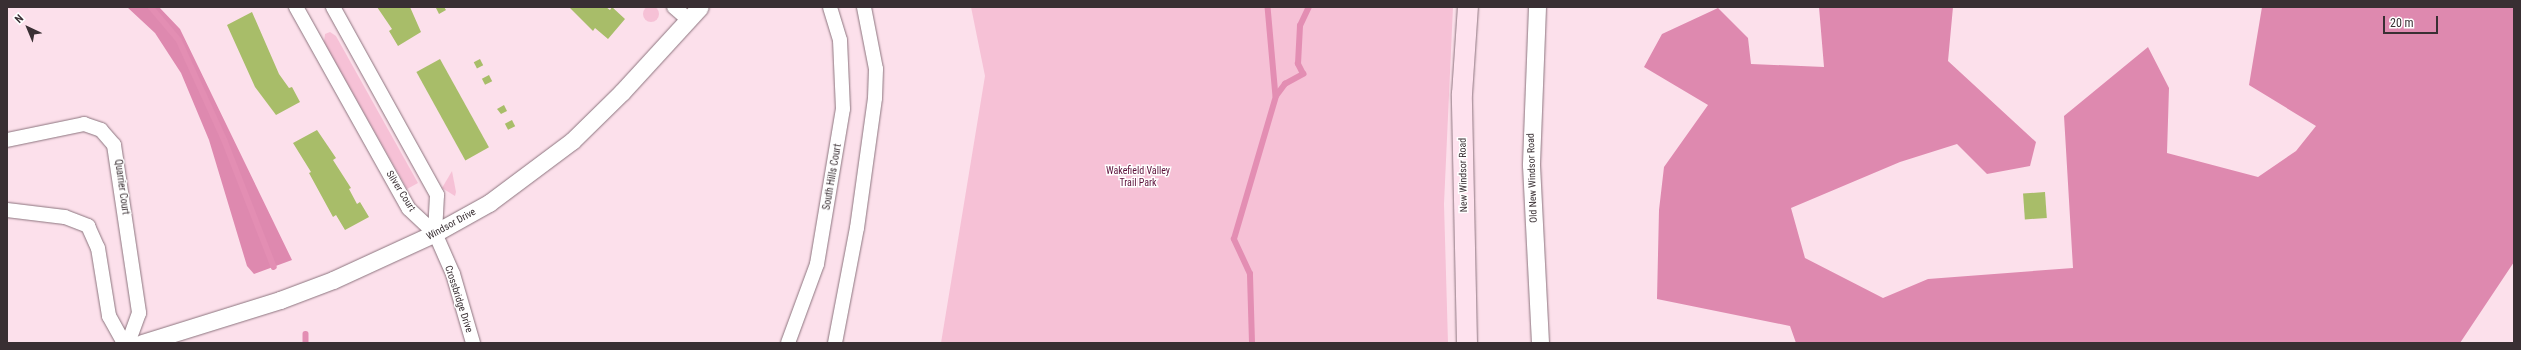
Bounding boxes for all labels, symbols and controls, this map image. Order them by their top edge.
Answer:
north arrow [8,8,48,48]
scale bar [2385,8,2440,34]
text: N [12,12,26,26]
text: 20 m [2390,16,2414,30]
street label: Old New Windsor Road [1524,133,1540,223]
street label: New Windsor Road [1456,138,1470,212]
street label: South Hills Court [820,143,844,211]
street label: Quarrier Court [112,159,132,215]
park label: Wakefield Valley Trail Park [1106,164,1170,188]
street label: Silver Court [384,168,418,214]
street label: Windsor Drive [424,206,478,242]
street label: Crossbridge Drive [442,264,476,334]

